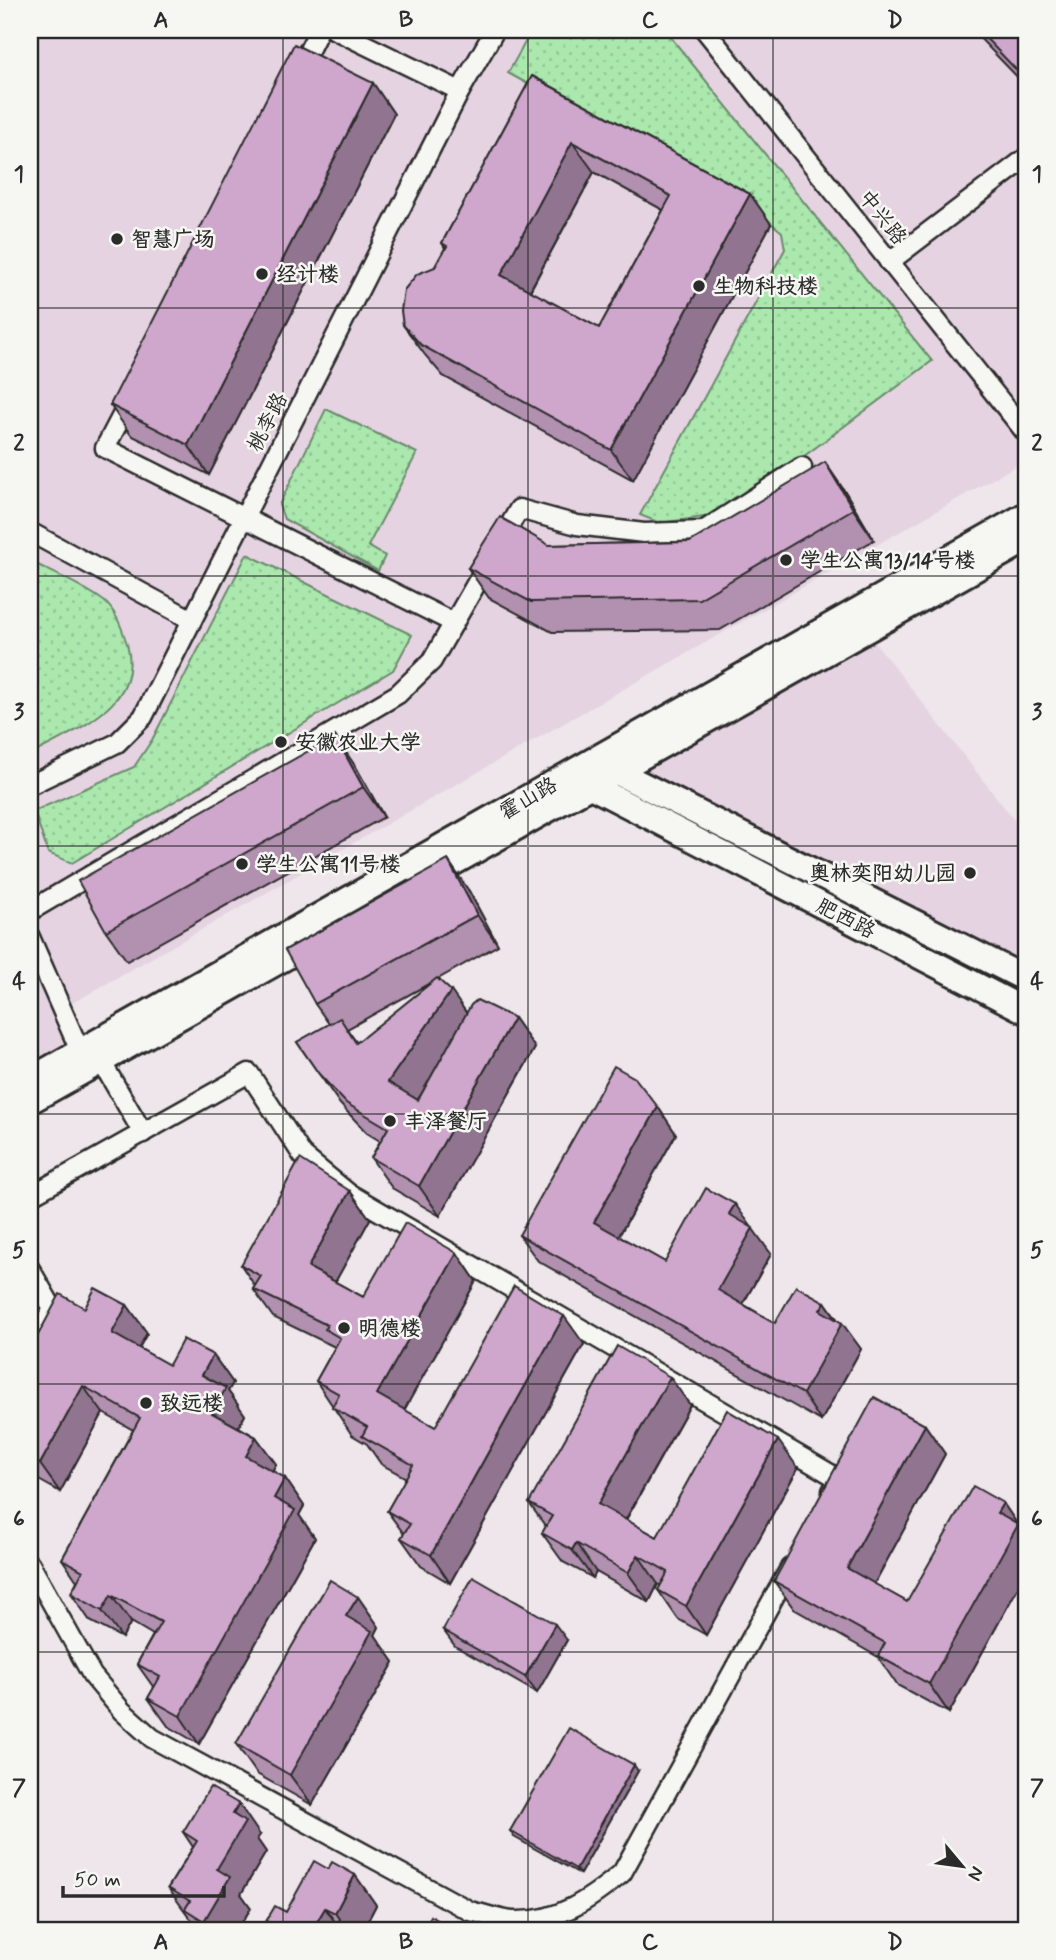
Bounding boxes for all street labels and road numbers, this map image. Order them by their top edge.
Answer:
street label: 中兴路 [852,184,913,251]
street label: 桃李路 [241,388,295,457]
street label: 霍山路 [494,771,563,827]
street label: 肥西路 [811,892,880,946]

